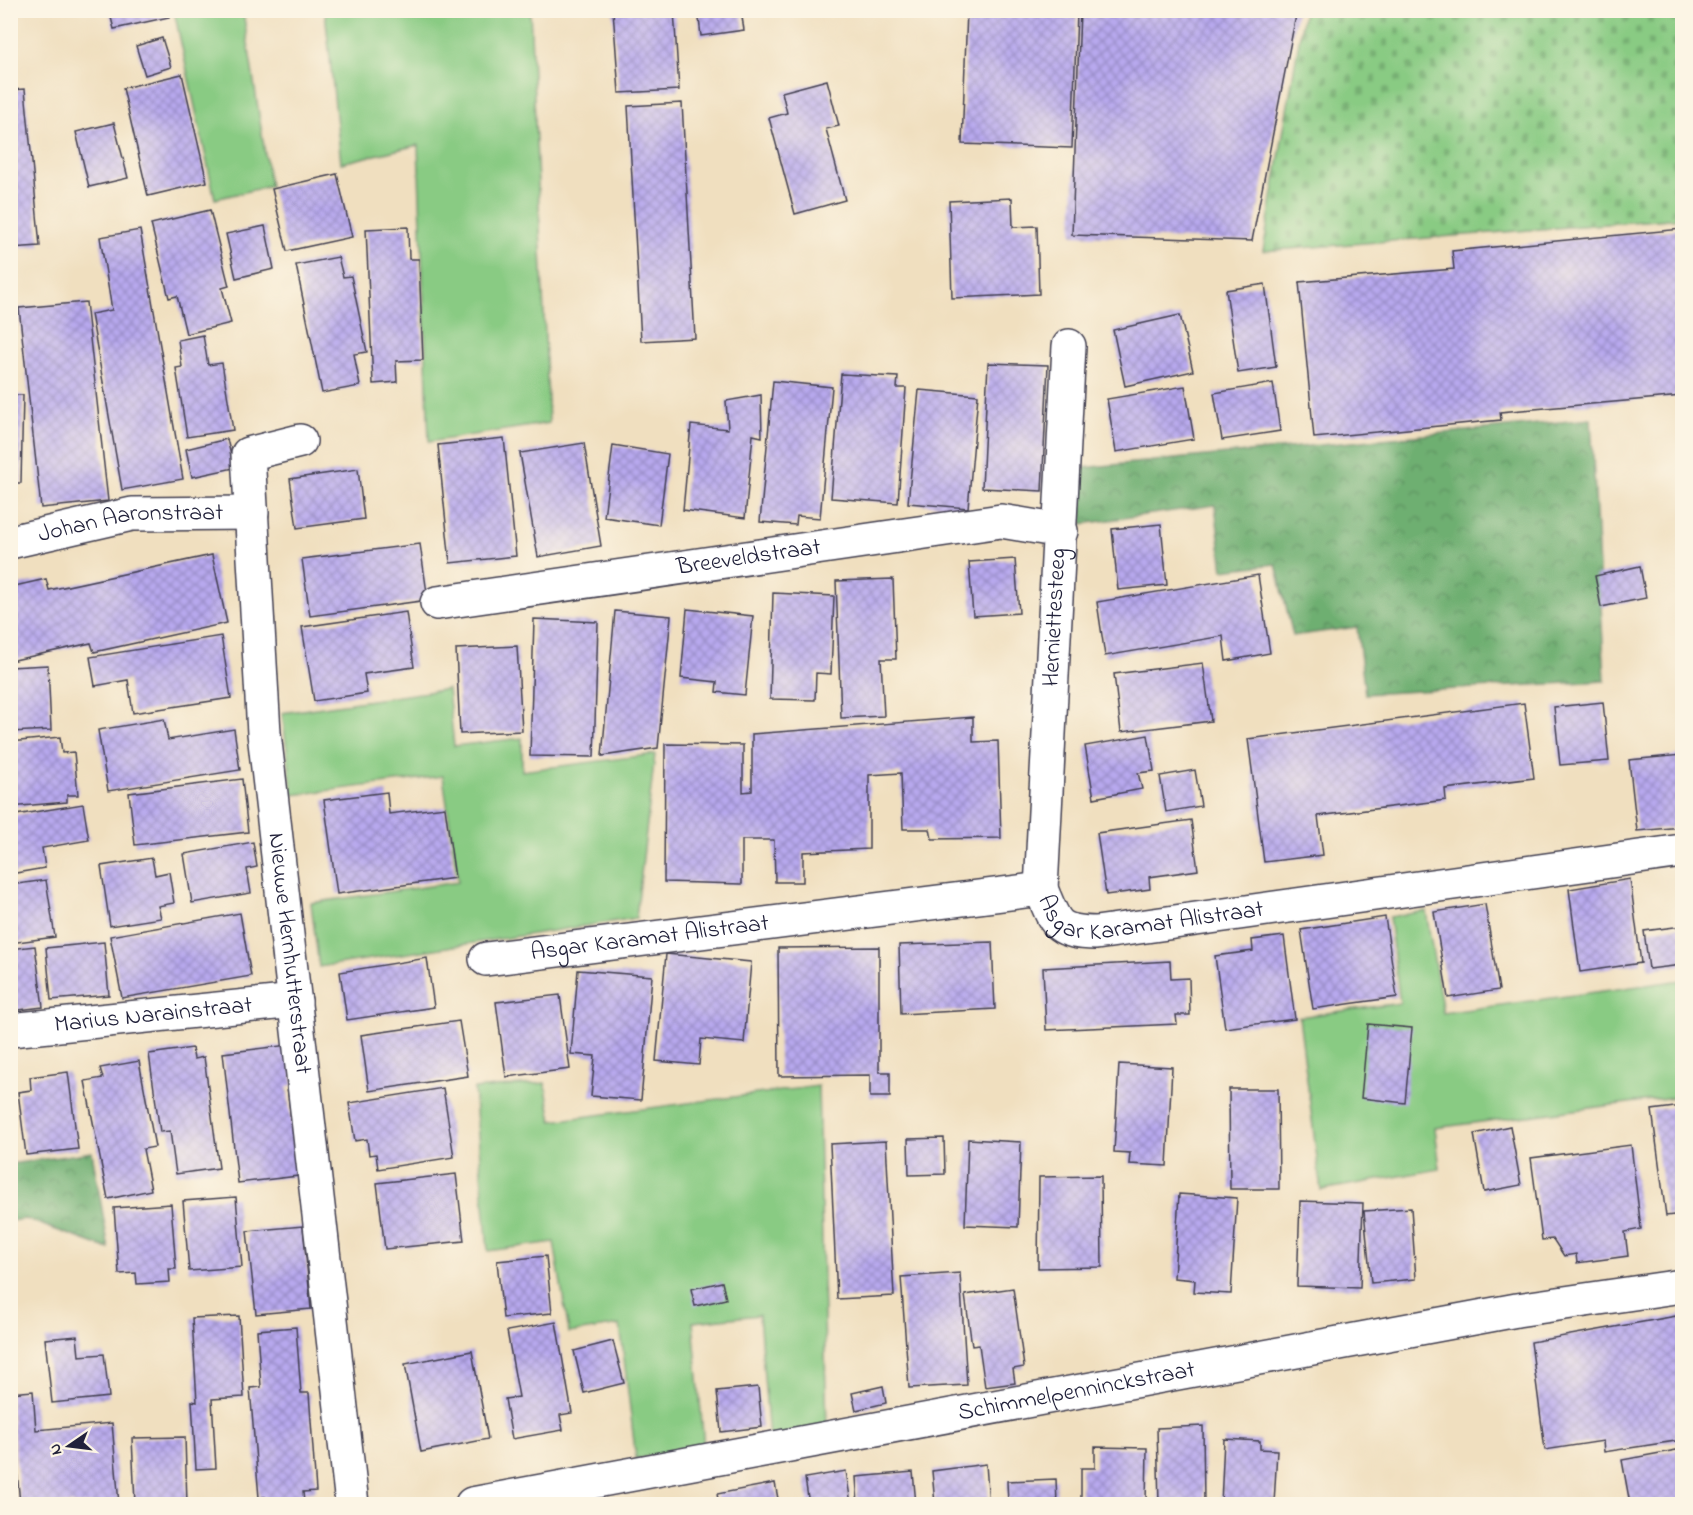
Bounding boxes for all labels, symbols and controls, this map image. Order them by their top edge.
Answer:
street label: Johan Aaronstraat [35,496,223,552]
street label: Breeveldstraat [673,530,823,586]
street label: Herniettesteeg [1034,547,1076,688]
street label: Nieuwe Hernhutterstraat [258,831,320,1076]
street label: Asgar Karamat Alistraat [1028,889,1266,951]
street label: Asgar Karamat Alistraat [529,906,771,971]
street label: Marius Narainstraat [53,988,254,1043]
street label: Schimmelpenninckstraat [955,1353,1198,1431]
north arrow [39,1416,99,1476]
text: N [43,1441,69,1457]

